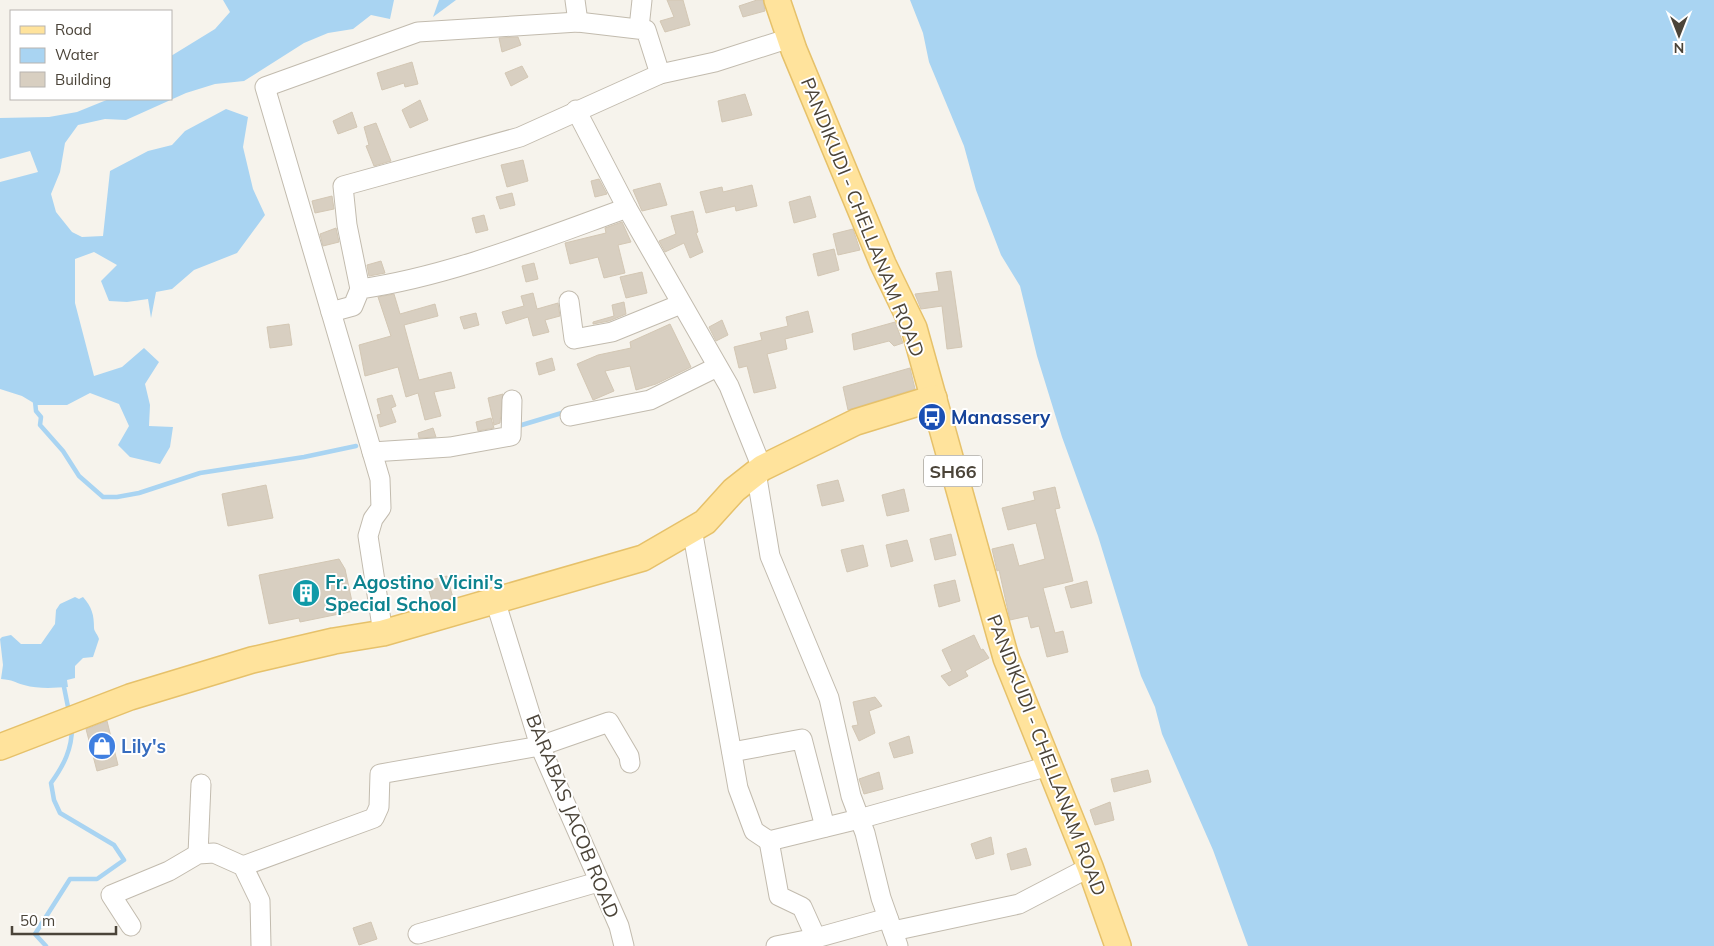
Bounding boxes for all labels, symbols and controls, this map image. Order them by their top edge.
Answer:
legend [10,10,172,100]
north arrow [1654,10,1704,60]
text: Road [55,20,92,39]
text: N [1674,39,1684,57]
text: Water [55,45,99,64]
text: Building [55,70,111,89]
street label: PANDIKUDI - CHELLANAM ROAD [796,74,930,360]
bus stop icon: Manassery [917,402,947,432]
place label: Manassery [951,405,1051,429]
road number: SH66 [924,456,982,486]
place label: Fr. Agostino Vicini's Special School [325,570,503,616]
building icon: Fr. Agostino Vicini's Special School [291,578,321,608]
street label: PANDIKUDI - CHELLANAM ROAD [982,611,1112,899]
street label: BARABAS JACOB ROAD [521,711,625,921]
shop icon: Lily's [87,731,117,761]
place label: Lily's [121,734,166,758]
scale bar [12,904,116,936]
text: 50 m [20,911,55,930]

